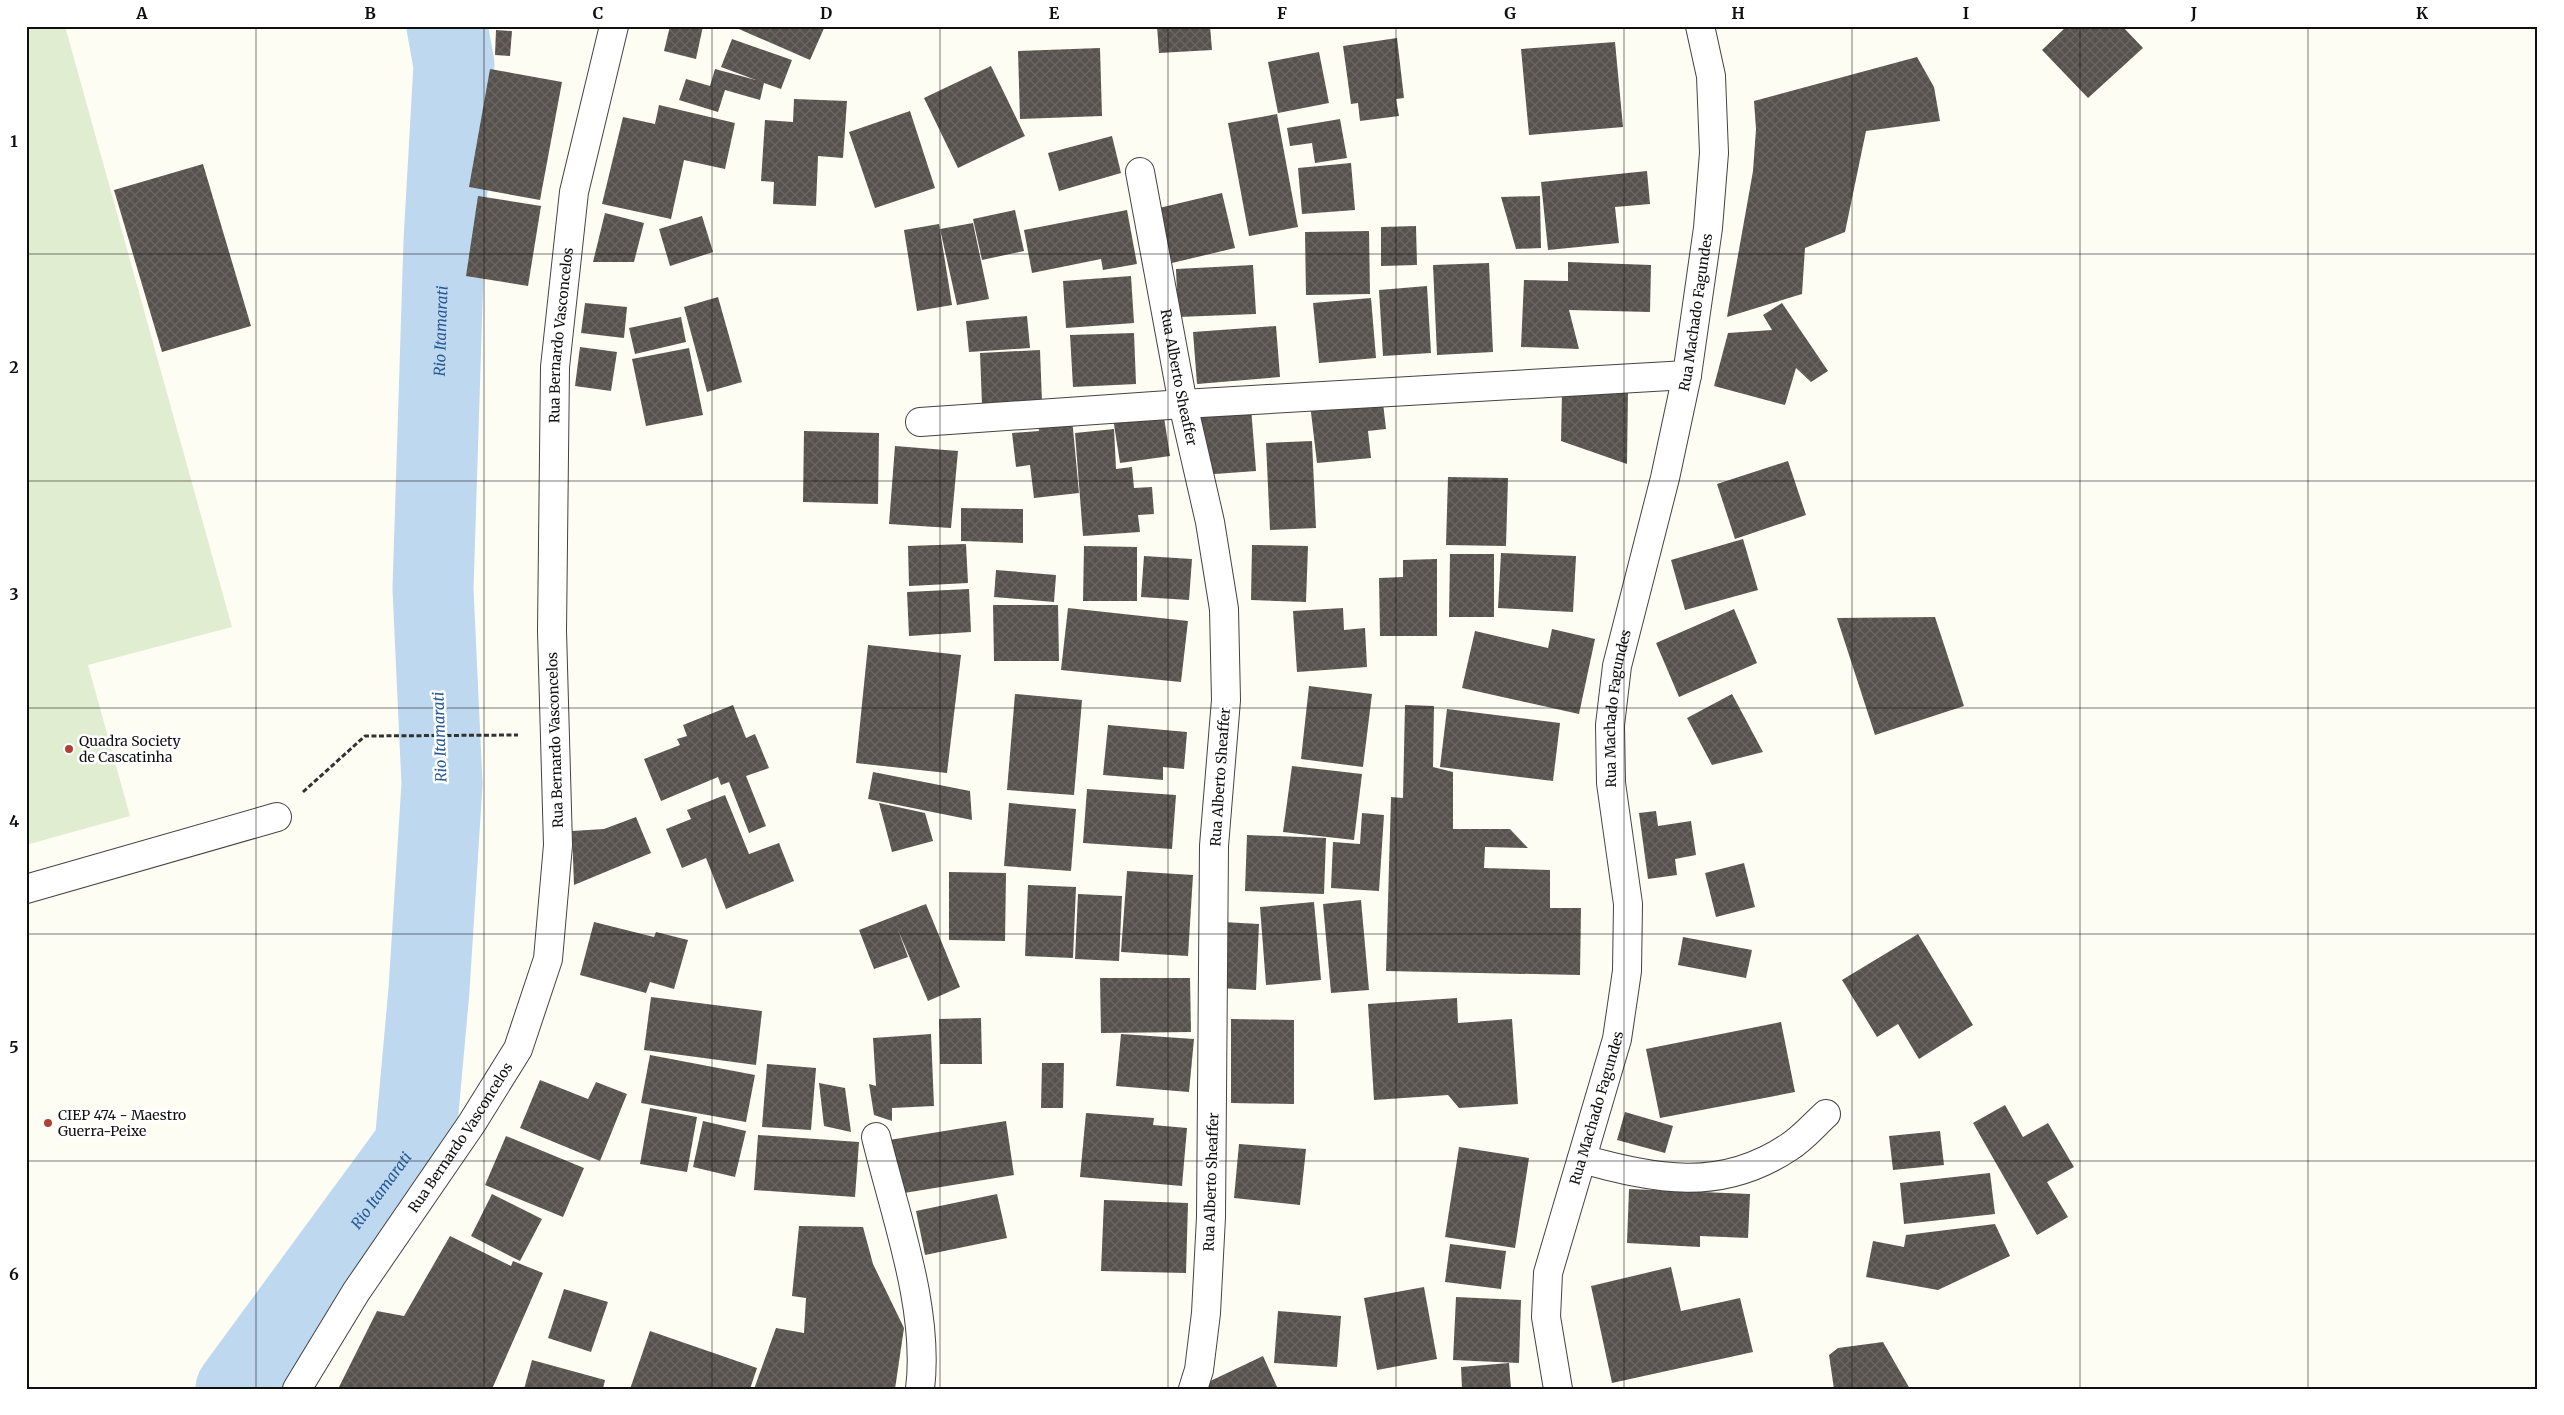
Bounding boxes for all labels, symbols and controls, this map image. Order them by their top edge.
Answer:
text: A [135,3,148,23]
text: B [364,3,376,23]
text: C [593,3,603,23]
text: D [820,3,832,23]
text: E [1049,3,1060,23]
text: F [1277,3,1287,23]
text: G [1504,3,1516,23]
text: H [1731,3,1745,23]
text: I [1963,3,1969,23]
text: J [2190,3,2197,23]
text: K [2416,3,2428,23]
text: 1 [10,131,18,151]
street label: Rua Machado Fagundes [1675,232,1716,393]
street label: Rua Bernardo Vasconcelos [545,246,577,423]
water label: Rio Itamarati [430,285,452,377]
street label: Rua Alberto Sheaffer [1157,307,1201,448]
text: 2 [9,357,19,377]
text: 3 [9,584,19,604]
street label: Rua Machado Fagundes [1601,628,1635,788]
street label: Rua Bernardo Vasconcelos [543,652,567,828]
water label: Rio Itamarati [428,691,451,783]
street label: Rua Alberto Sheaffer [1206,707,1234,847]
place label: Quadra Society de Cascatinha [79,732,182,766]
marker: Quadra Society de Cascatinha [63,743,75,755]
text: 4 [9,811,19,831]
street label: Rua Machado Fagundes [1565,1030,1627,1187]
text: 5 [9,1037,19,1057]
street label: Rua Bernardo Vasconcelos [404,1059,516,1216]
place label: CIEP 474 - Maestro Guerra-Peixe [58,1106,186,1140]
street label: Rua Alberto Sheaffer [1200,1112,1222,1252]
marker: CIEP 474 - Maestro Guerra-Peixe [42,1117,54,1129]
water label: Rio Itamarati [347,1148,416,1233]
text: 6 [9,1264,19,1284]

